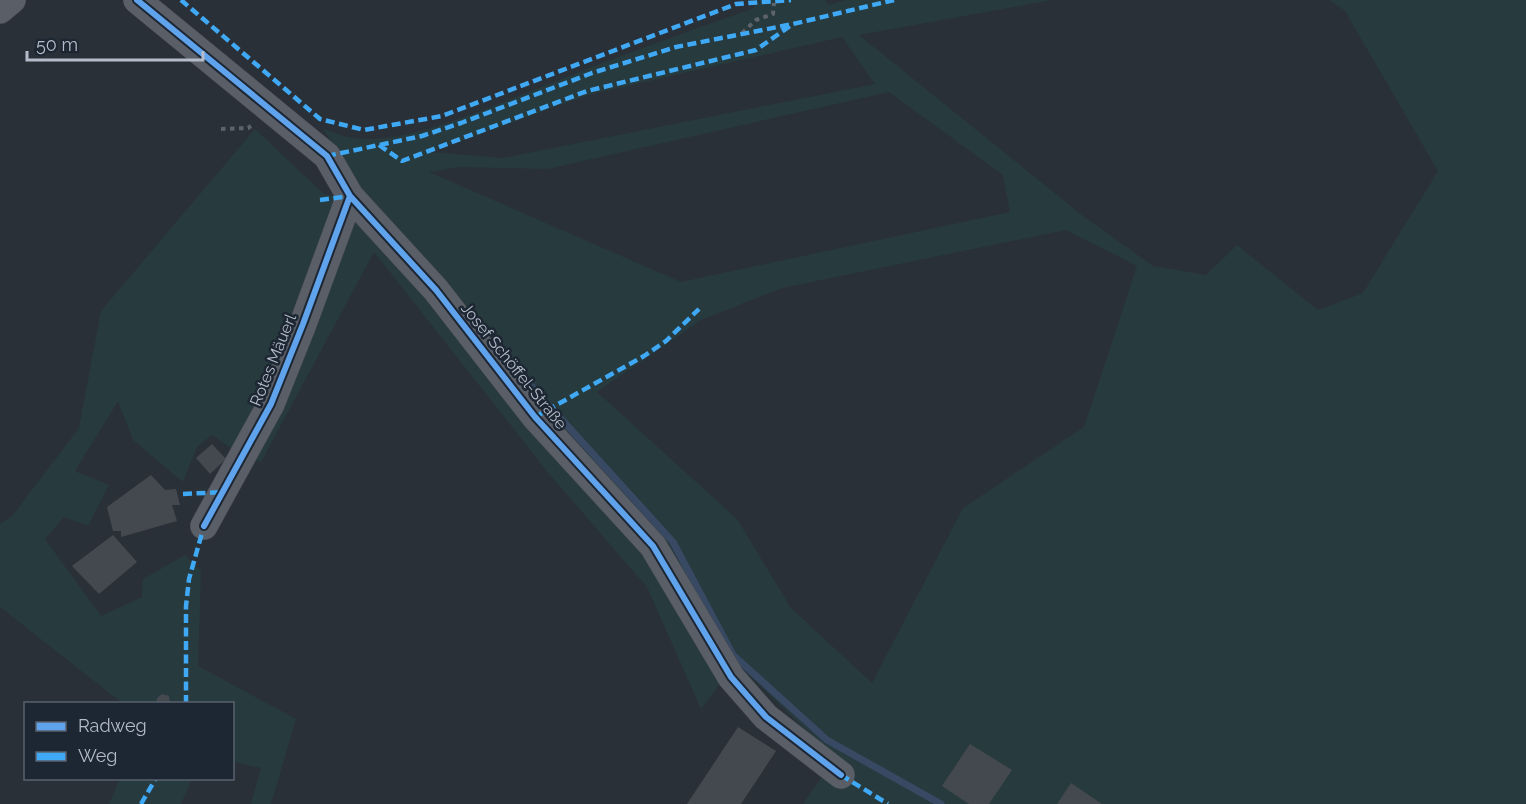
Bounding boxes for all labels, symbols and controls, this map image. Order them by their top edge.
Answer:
scale bar [27,24,202,62]
text: 50 m [36,34,78,55]
street label: Josef Schöffel-Straße [457,299,571,433]
street label: Rotes Mäuerl [246,311,300,409]
legend [24,702,234,780]
text: Radweg [78,715,147,736]
text: Weg [78,745,117,766]

